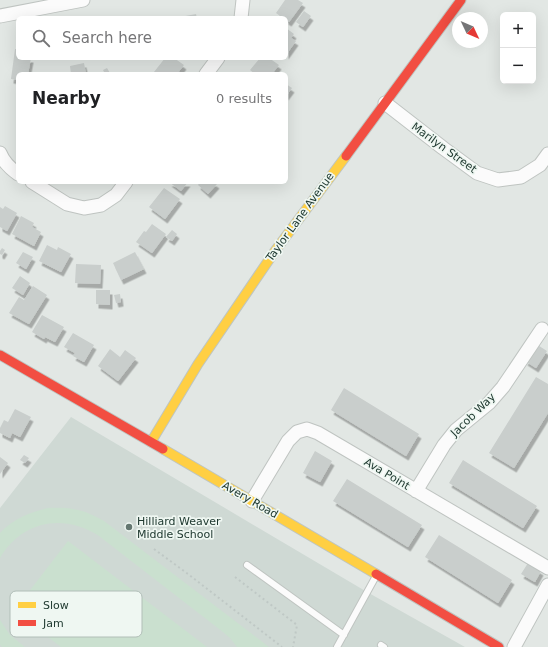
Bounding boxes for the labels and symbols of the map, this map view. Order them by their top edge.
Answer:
north arrow [452,12,488,48]
street label: Marilyn Street [409,120,480,176]
street label: Taylor Lane Avenue [263,170,337,265]
street label: Jacob Way [447,390,498,440]
street label: Ava Point [362,455,413,493]
street label: Avery Road [220,479,280,521]
place label: Hilliard Weaver Middle School [137,515,221,541]
marker: Hilliard Weaver Middle School [124,522,134,532]
legend [10,591,142,637]
text: Slow [43,599,69,612]
text: Jam [42,617,64,630]

